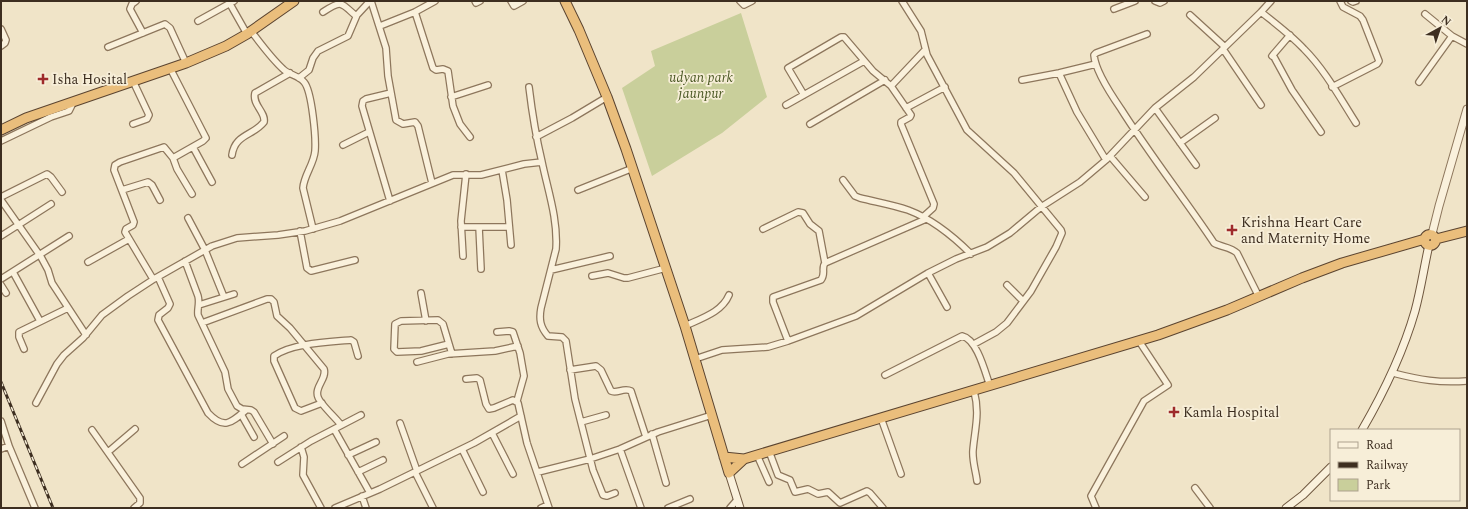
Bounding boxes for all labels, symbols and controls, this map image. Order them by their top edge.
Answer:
north arrow [1420,8,1460,48]
text: N [1437,11,1455,30]
park label: udyan park jaunpur [669,67,733,104]
place label: Isha Hosital [52,69,127,90]
marker: Isha Hosital [37,73,49,85]
place label: Krishna Heart Care and Maternity Home [1241,212,1370,249]
marker: Krishna Heart Care and Maternity Home [1226,224,1238,236]
place label: Kamla Hospital [1183,402,1279,423]
marker: Kamla Hospital [1168,406,1180,418]
legend [1330,429,1460,501]
text: Road [1366,436,1393,455]
text: Railway [1366,456,1409,475]
text: Park [1366,476,1391,495]

